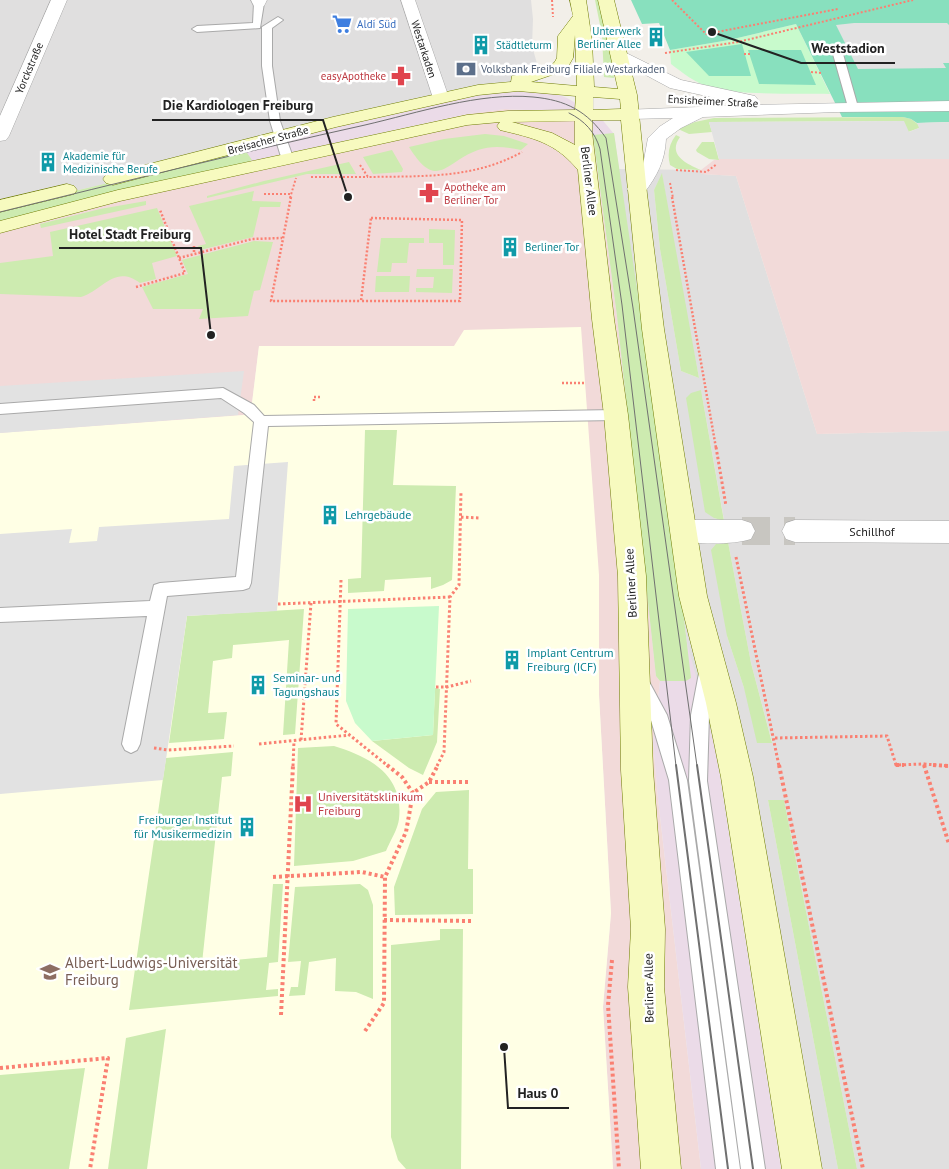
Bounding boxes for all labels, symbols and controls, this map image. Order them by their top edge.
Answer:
supermarket icon: Aldi Süd [331,13,353,35]
place label: Aldi Süd [357,17,396,31]
street label: Westarkaden [408,18,440,80]
place label: Unterwerk Berliner Allee [577,24,642,51]
building icon: Unterwerk Berliner Allee [645,26,667,48]
building icon: Städtleturm [470,34,492,56]
callout: Weststadion [801,34,895,63]
place label: Städtleturm [496,38,552,52]
text: Weststadion [811,39,885,57]
street label: Yorckstraße [12,40,46,96]
bank icon: Volksbank Freiburg Filiale Westarkaden [455,58,477,80]
place label: Volksbank Freiburg Filiale Westarkaden [480,62,665,76]
pharmacy icon: easyApotheke [390,65,412,87]
place label: easyApotheke [321,69,386,83]
callout: Die Kardiologen Freiburg [152,91,323,120]
street label: Ensisheimer Straße [667,92,759,110]
text: Die Kardiologen Freiburg [163,96,313,114]
street label: Breisacher Straße [226,122,310,157]
street label: Berliner Allee [578,146,601,216]
place label: Akademie für Medizinische Berufe [63,149,158,176]
building icon: Akademie für Medizinische Berufe [37,151,59,173]
place label: Apotheke am Berliner Tor [444,180,506,207]
pharmacy icon: Apotheke am Berliner Tor [418,182,440,204]
callout: Hotel Stadt Freiburg [59,219,201,248]
text: Hotel Stadt Freiburg [69,225,191,243]
building icon: Berliner Tor [499,236,521,258]
place label: Berliner Tor [525,240,579,254]
building icon: Lehrgebäude [319,504,341,526]
place label: Lehrgebäude [345,507,411,522]
street label: Schillhof [849,524,896,539]
street label: Berliner Allee [621,548,640,618]
place label: Implant Centrum Freiburg (ICF) [527,645,613,674]
building icon: Implant Centrum Freiburg (ICF) [501,649,523,671]
place label: Seminar- und Tagungshaus [273,670,341,699]
building icon: Seminar- und Tagungshaus [247,674,269,696]
place label: Universitätsklinikum Freiburg [318,789,423,818]
hospital icon: Universitätsklinikum Freiburg [292,793,314,815]
place label: Freiburger Institut für Musikermedizin [134,812,232,841]
building icon: Freiburger Institut für Musikermedizin [236,816,258,838]
place label: Albert-Ludwigs-Universität Freiburg [65,953,238,989]
street label: Berliner Allee [640,953,657,1023]
school or university icon: Albert-Ludwigs-Universität Freiburg [39,961,61,983]
callout: Haus 0 [508,1079,569,1108]
text: Haus 0 [518,1084,559,1102]

